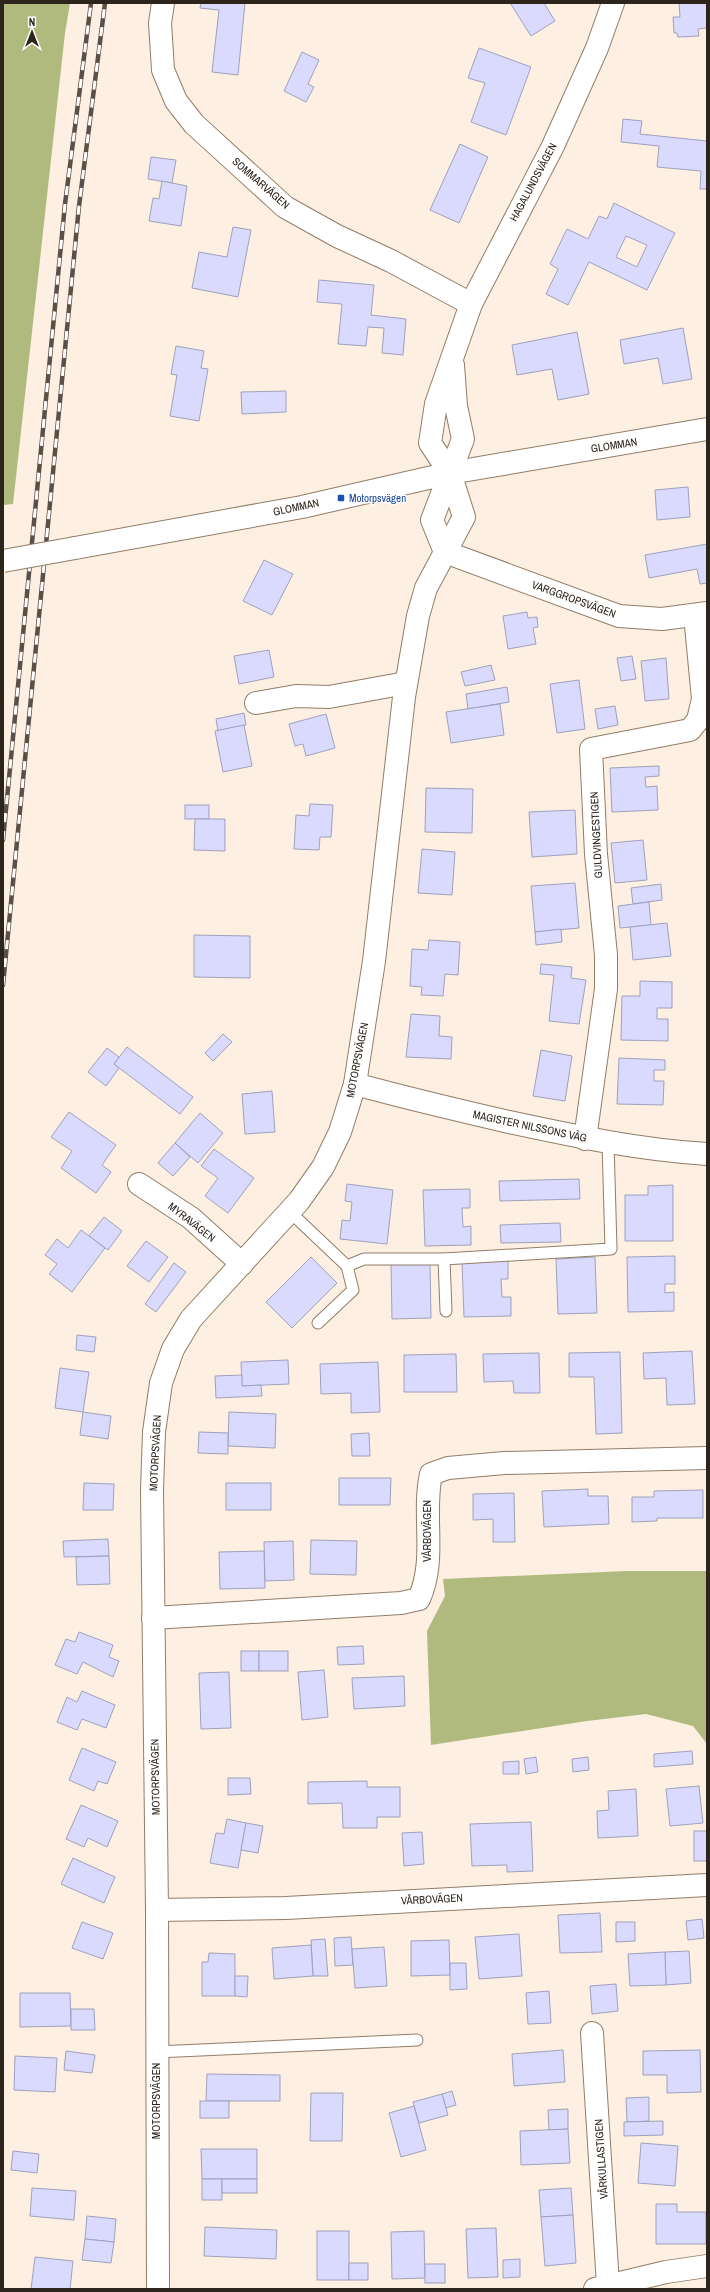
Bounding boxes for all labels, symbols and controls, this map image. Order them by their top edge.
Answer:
north arrow [12,12,52,52]
text: N [29,15,35,29]
street label: HAGALUNDSVÄGEN [506,140,560,224]
street label: SOMMARVÄGEN [229,154,293,212]
street label: GLOMMAN [590,434,638,456]
place label: Motorpsvägen [349,491,406,505]
marker: Motorpsvägen [336,493,346,503]
street label: GLOMMAN [272,495,320,519]
street label: VARGGROPSVÄGEN [530,577,618,621]
street label: GULDVINGESTIGEN [587,791,605,879]
street label: MOTORPSVÄGEN [343,1021,371,1099]
street label: MAGISTER NILSSONS VÄG [472,1107,588,1145]
street label: MYRAVÄGEN [165,1199,219,1245]
street label: MOTORPSVÄGEN [146,1414,164,1492]
street label: VÅRBOVÄGEN [420,1500,434,1562]
street label: MOTORPSVÄGEN [147,1739,163,1815]
street label: VÅRBOVÄGEN [401,1890,463,1908]
street label: MOTORPSVÄGEN [149,2063,163,2139]
street label: VÅRKULLASTIGEN [591,2119,611,2199]

